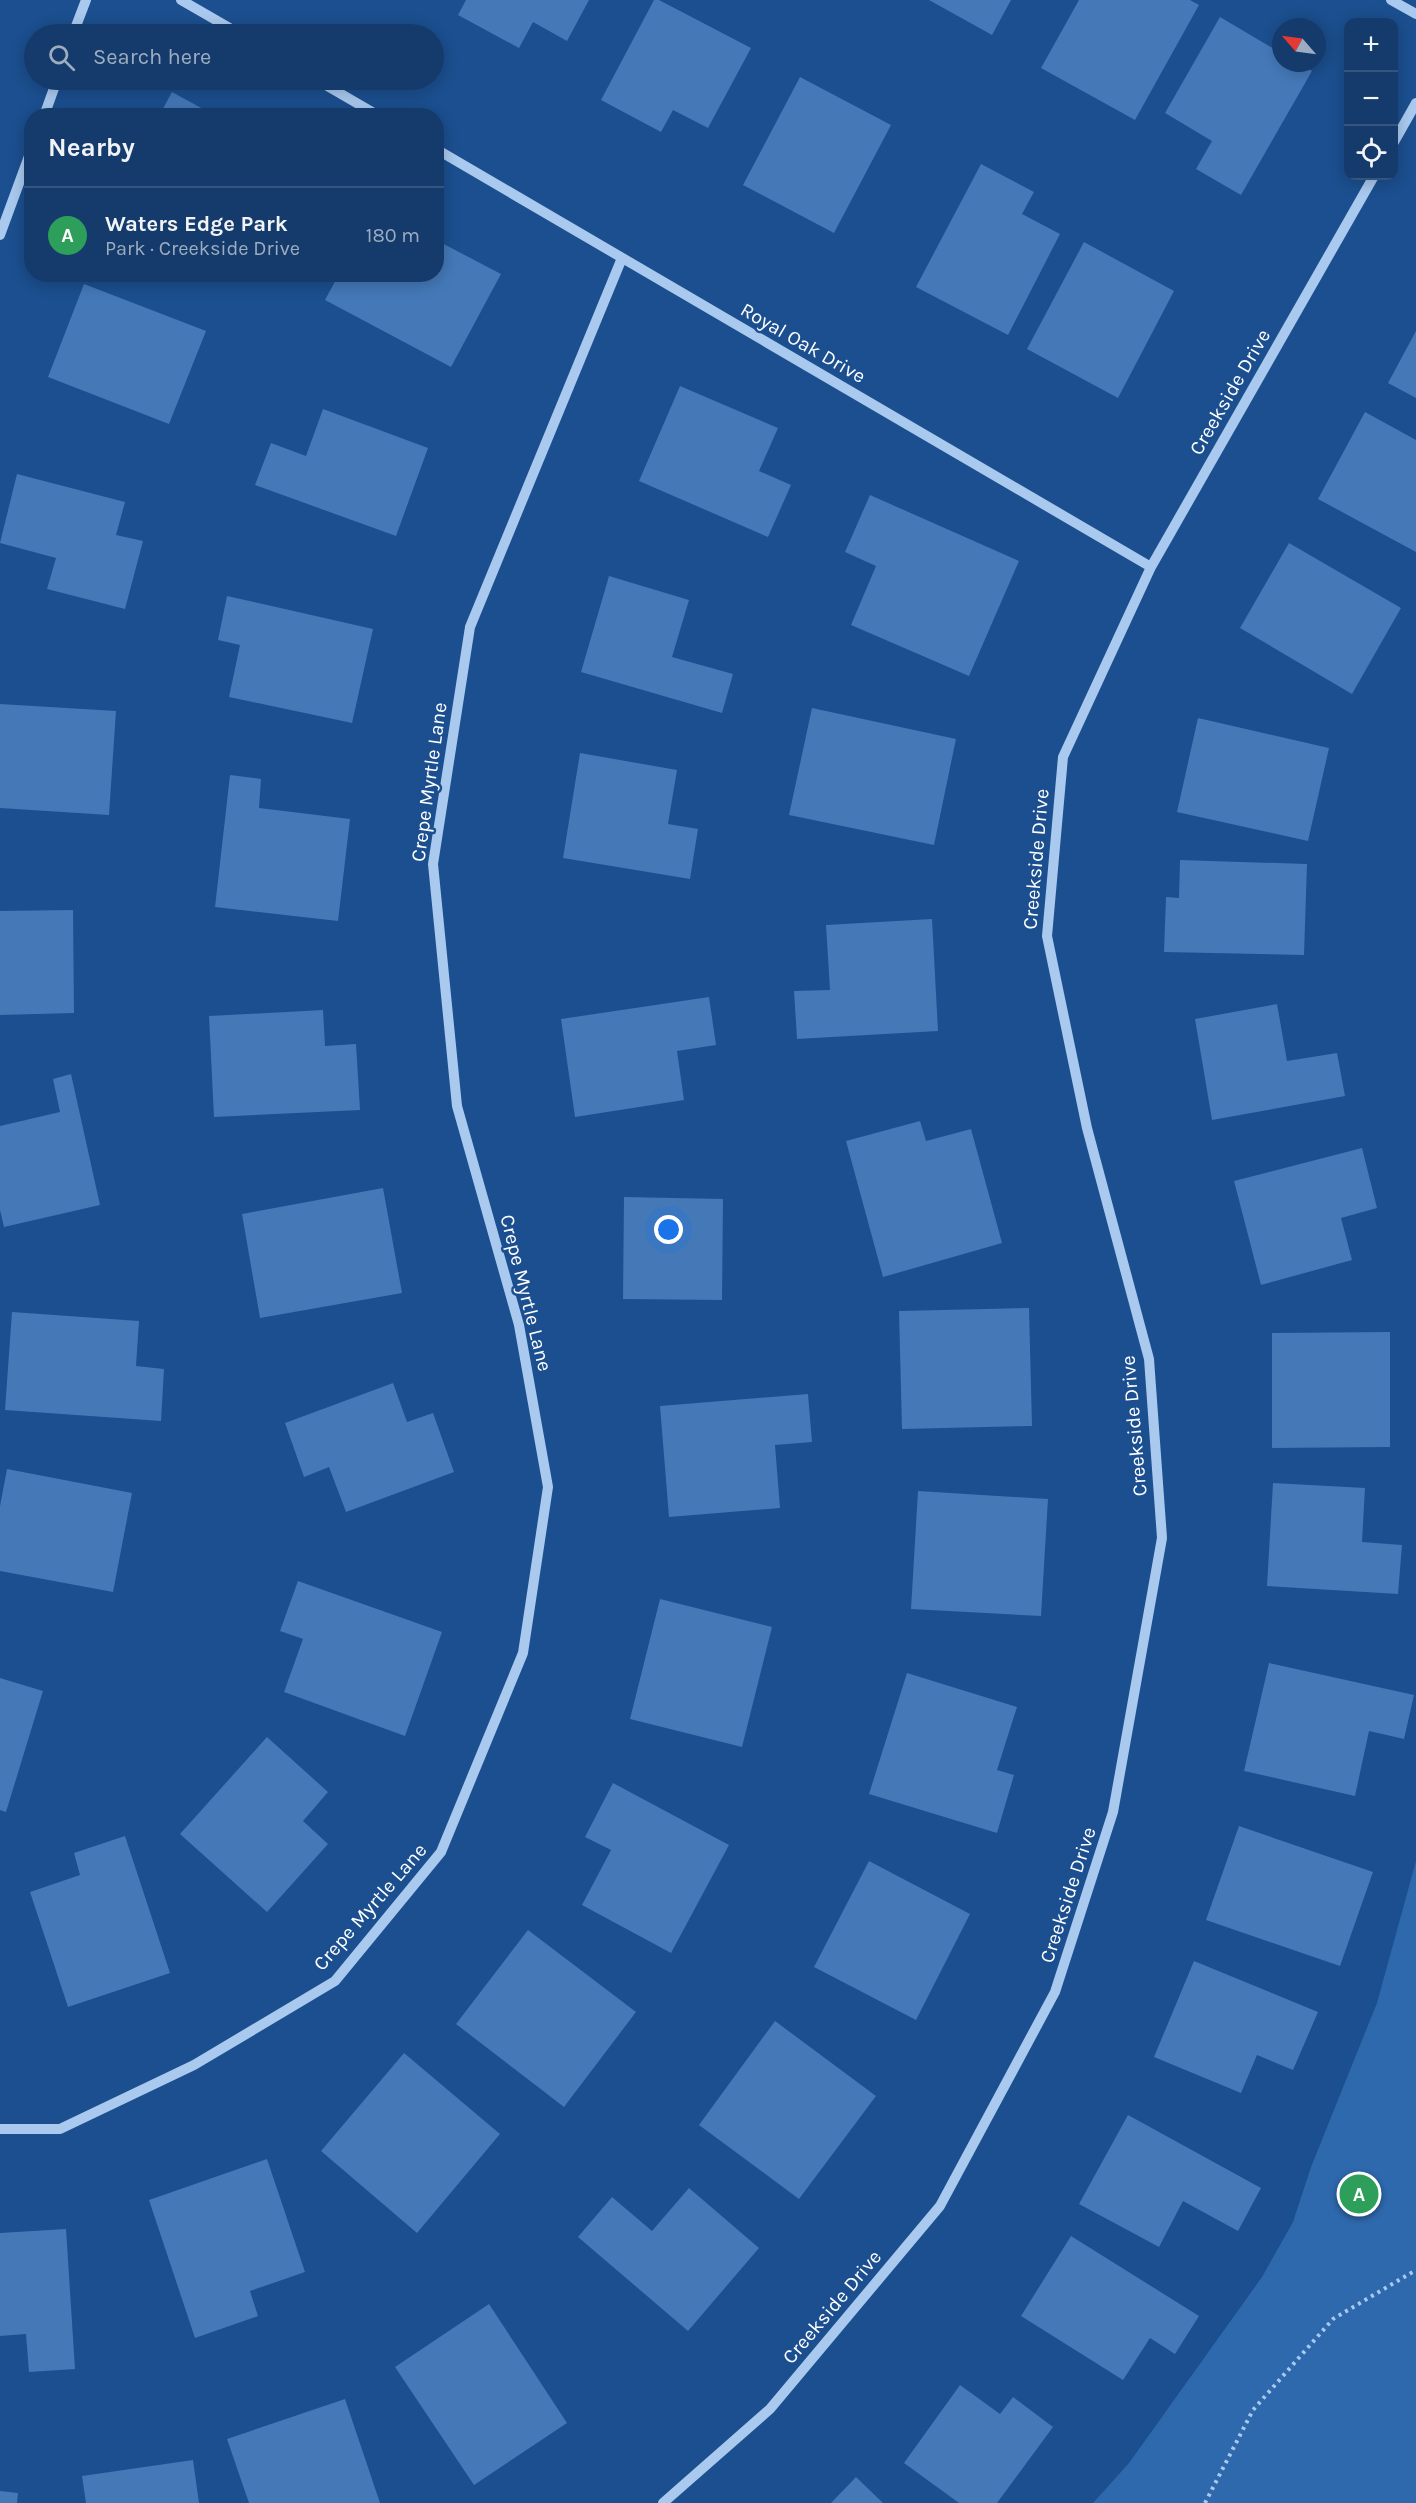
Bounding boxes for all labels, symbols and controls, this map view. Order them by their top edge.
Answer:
north arrow [1272,18,1326,72]
map controls [1344,18,1398,180]
button: + [1344,18,1398,72]
search box [24,24,444,90]
icon: search [45,41,78,74]
text: Search here [93,44,211,70]
button: − [1344,72,1398,126]
button: locate [1344,126,1398,180]
text: Nearby [48,132,135,163]
text: Waters Edge Park [105,211,288,237]
text: A [61,224,74,247]
text: 180 m [366,224,420,247]
text: Park · Creekside Drive [105,237,300,260]
street label: Royal Oak Drive [736,298,870,388]
street label: Creekside Drive [1185,325,1275,459]
street label: Crepe Myrtle Lane [406,701,452,863]
street label: Creekside Drive [1018,788,1054,930]
street label: Crepe Myrtle Lane [495,1212,557,1374]
your location [654,1215,683,1244]
street label: Creekside Drive [1116,1355,1152,1497]
street label: Creekside Drive [1035,1824,1101,1966]
street label: Crepe Myrtle Lane [309,1839,431,1975]
pin: A [1340,2172,1378,2216]
street label: Creekside Drive [778,2245,886,2369]

